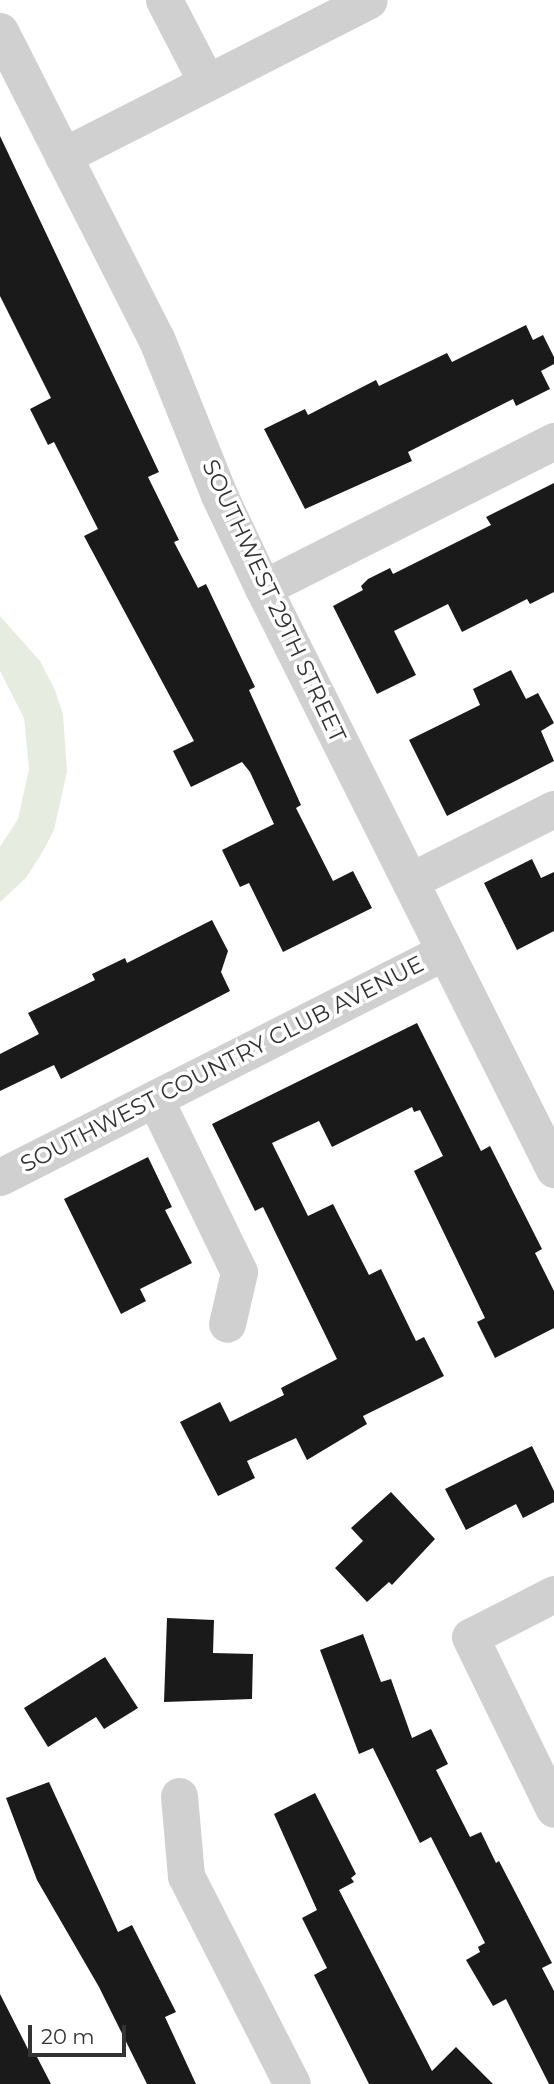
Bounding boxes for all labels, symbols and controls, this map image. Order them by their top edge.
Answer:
street label: SOUTHWEST 29TH STREET [196,455,352,747]
street label: SOUTHWEST COUNTRY CLUB AVENUE [16,950,428,1178]
scale bar [32,2010,130,2054]
text: 20 m [41,2024,95,2049]

